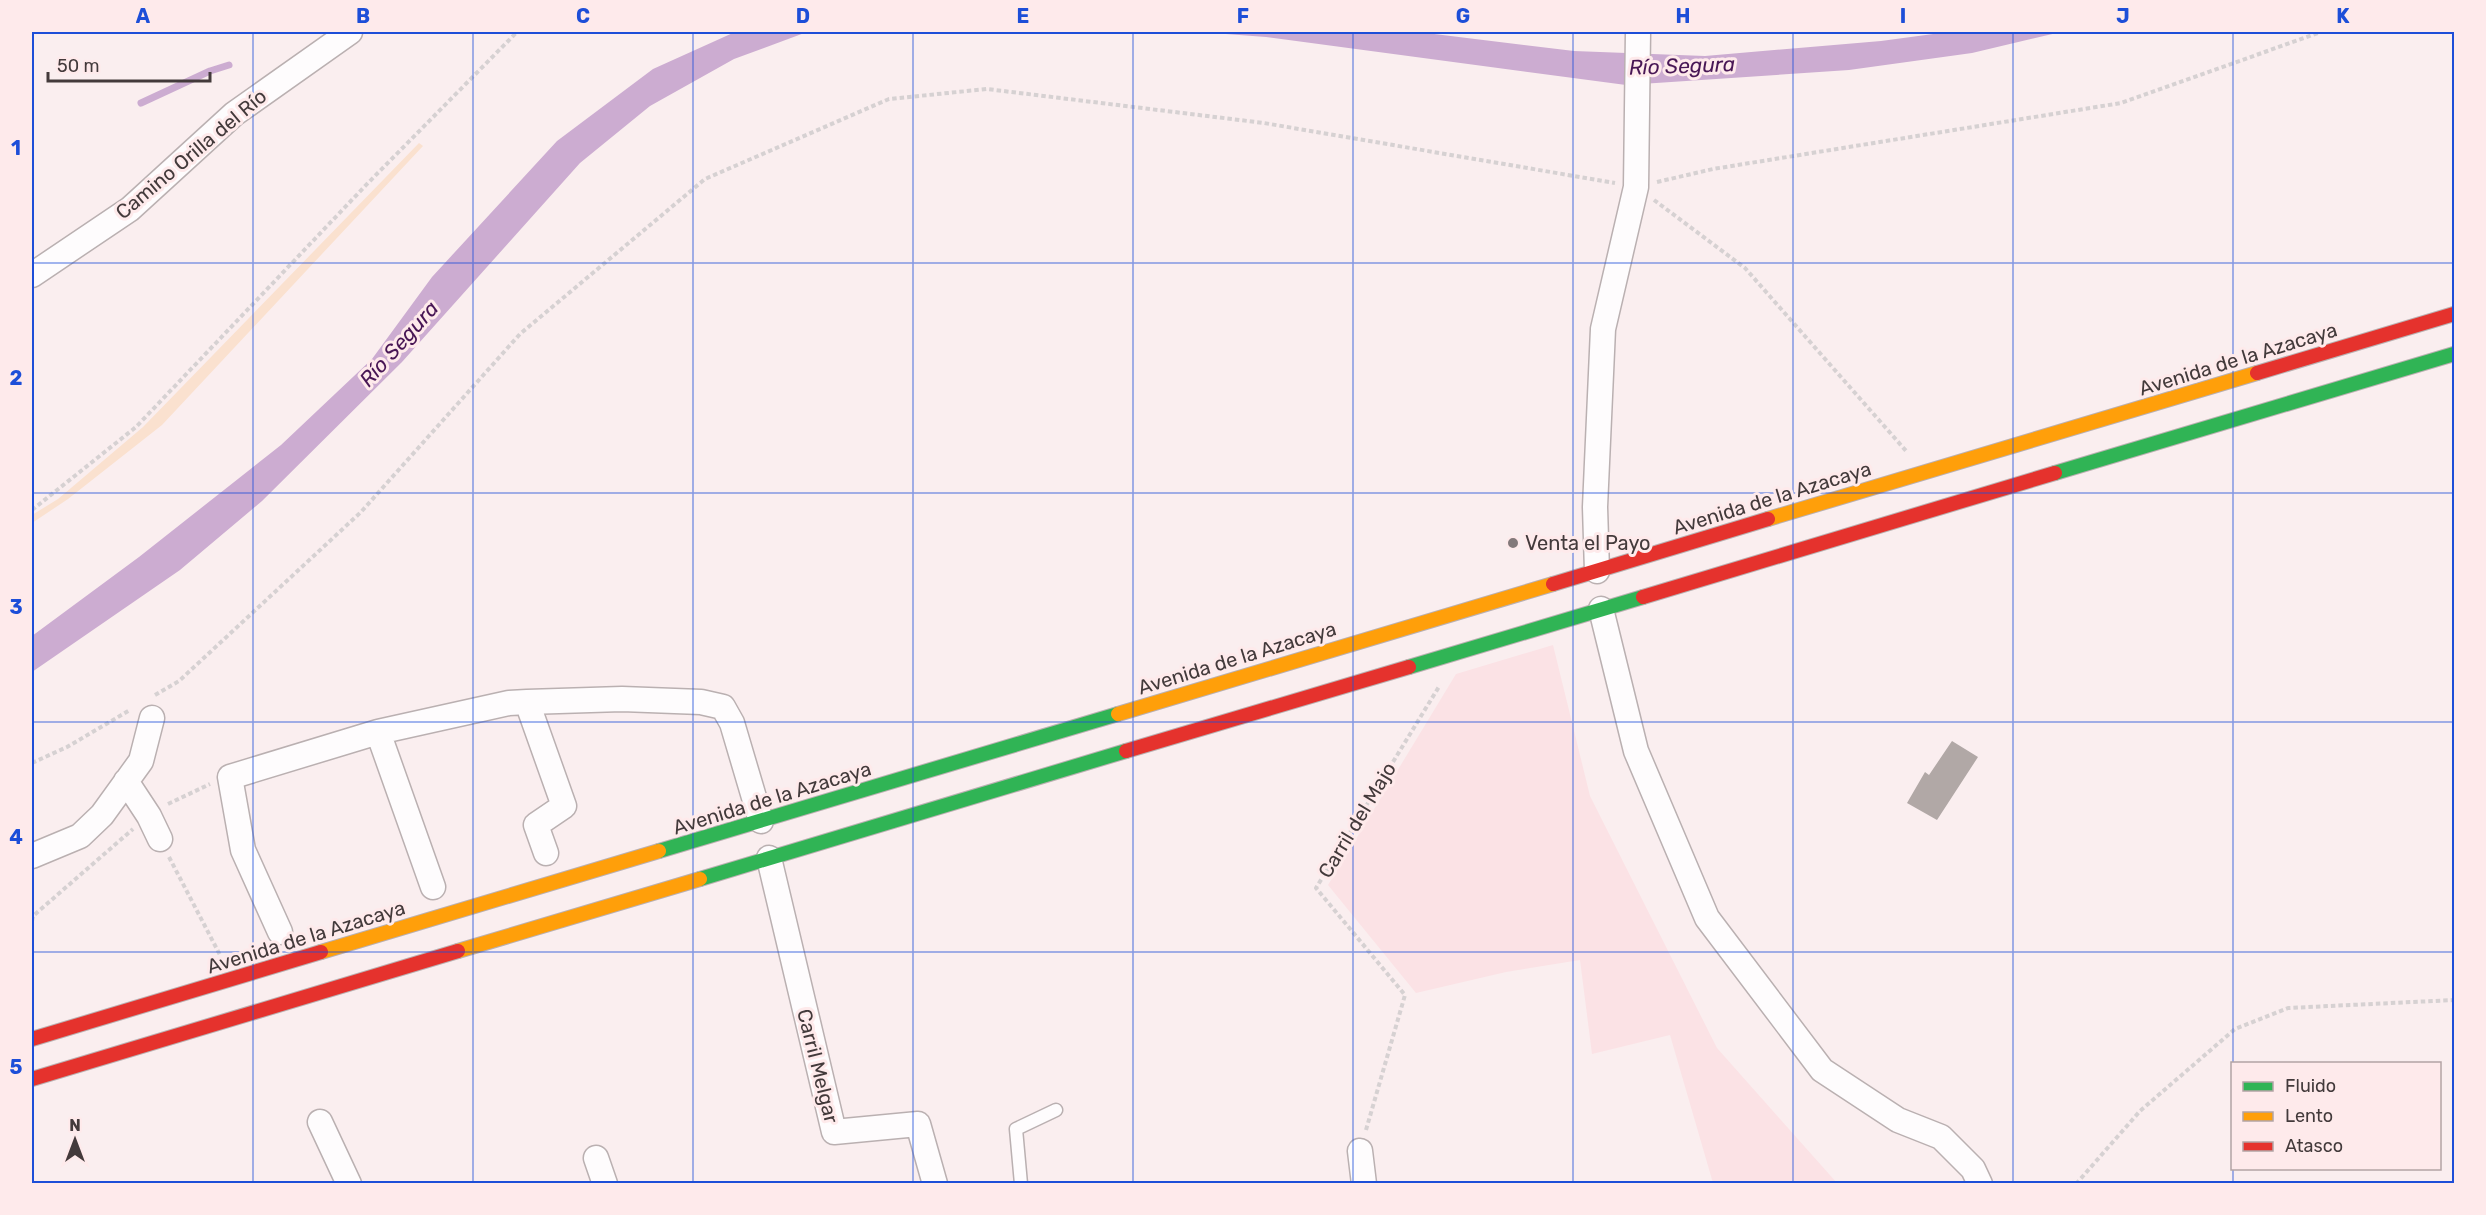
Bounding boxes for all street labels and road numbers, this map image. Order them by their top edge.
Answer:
street label: Camino Orilla del Río [111,84,271,224]
street label: Avenida de la Azacaya [2136,317,2340,401]
street label: Avenida de la Azacaya [1670,456,1874,540]
street label: Avenida de la Azacaya [1135,616,1339,700]
street label: Avenida de la Azacaya [670,756,874,840]
street label: Carril del Majo [1313,758,1401,882]
street label: Avenida de la Azacaya [204,895,408,979]
street label: Carril Melgar [792,1006,844,1126]

